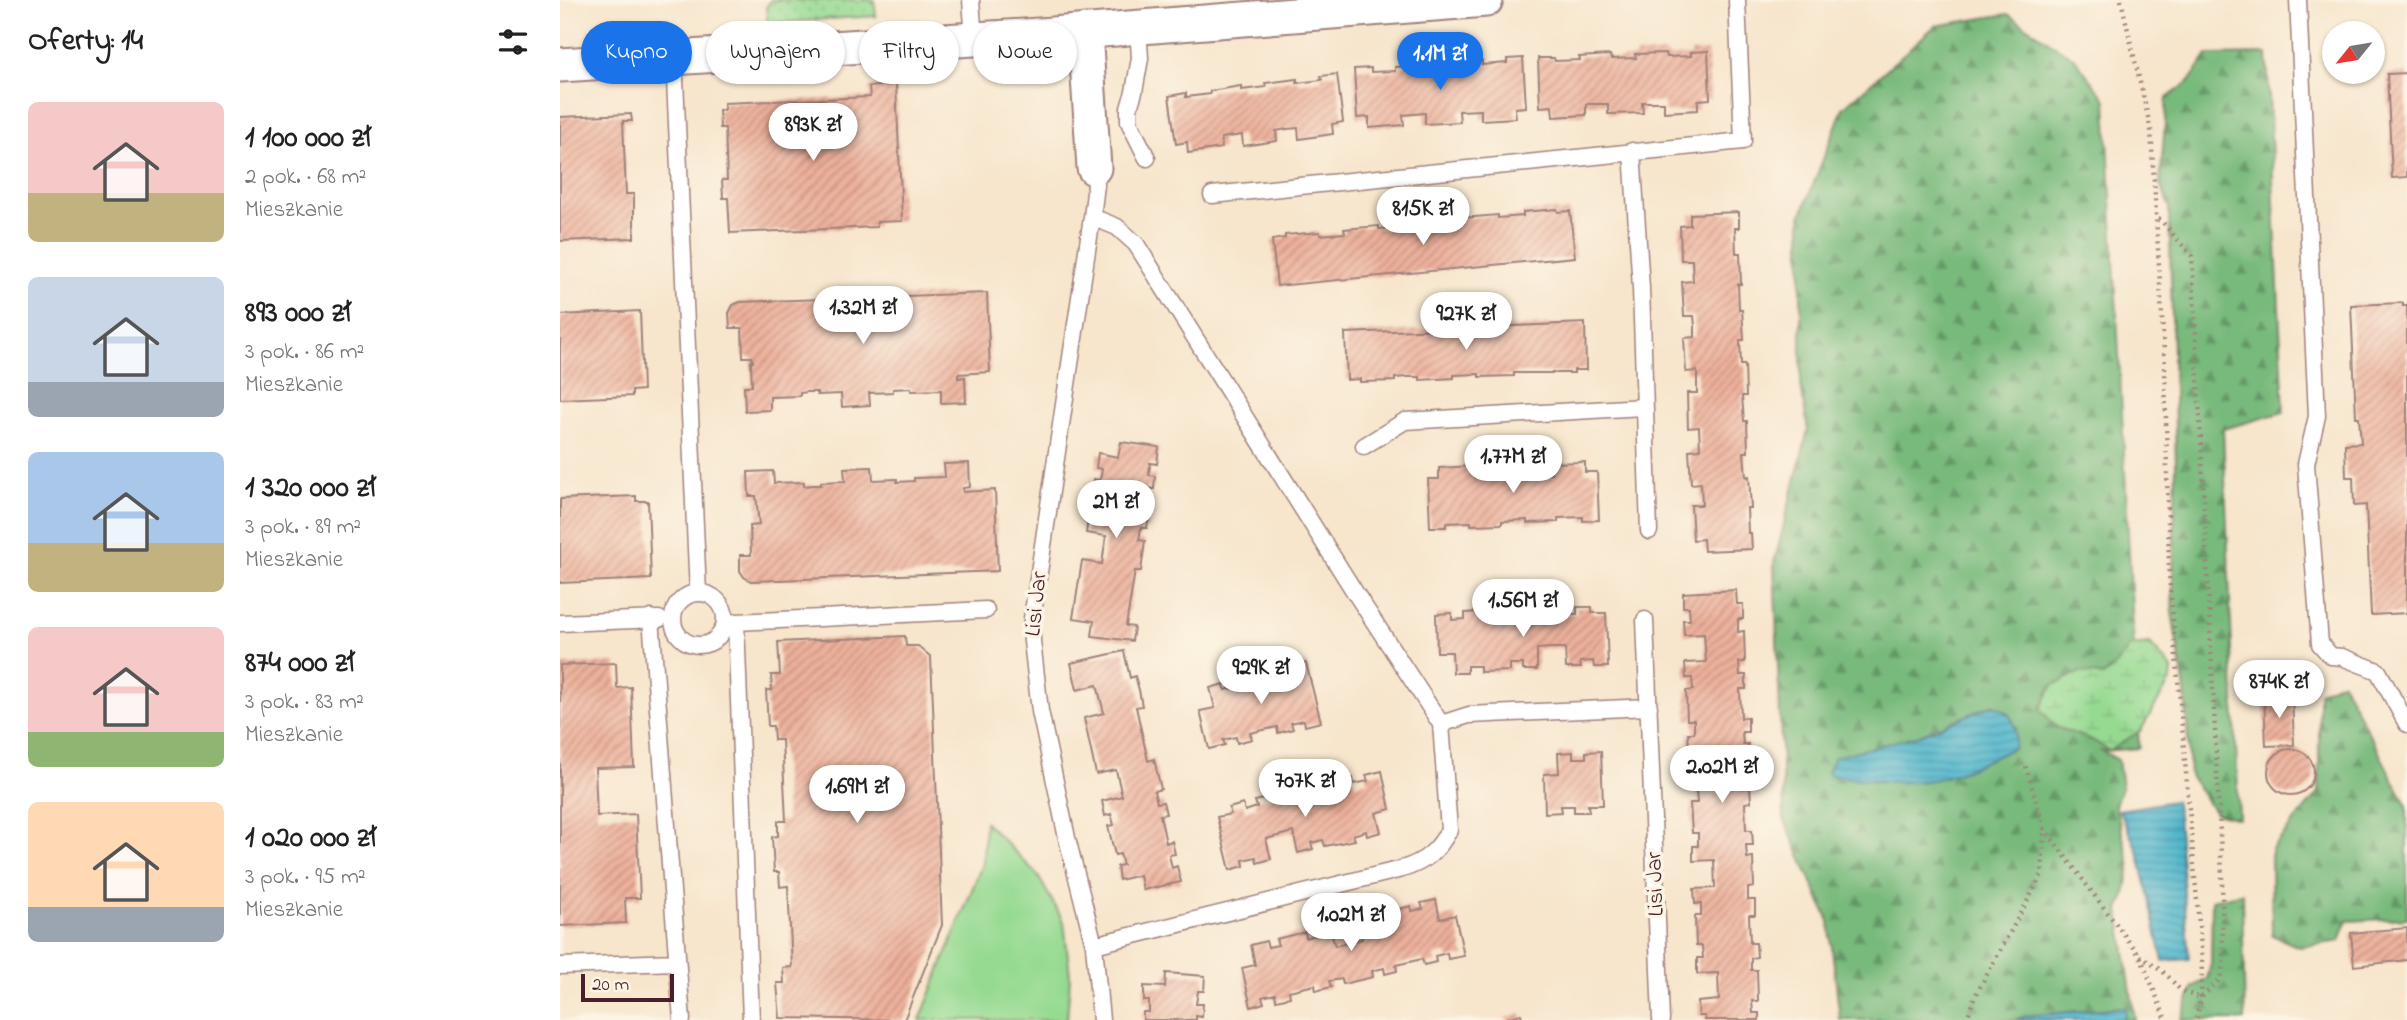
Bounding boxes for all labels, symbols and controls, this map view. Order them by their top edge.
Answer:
text: Oferty: 14 [28,20,143,64]
chip: Kupno [581,21,692,84]
chip: Wynajem [706,21,845,84]
chip: Filtry [859,21,959,84]
chip: Nowe [973,21,1077,84]
north arrow [2322,21,2385,84]
map controls [2322,21,2385,84]
icon: filters [494,23,532,61]
pin: 1.1M zł [1375,32,1505,92]
text: 1.1M zł [1413,38,1467,71]
pin: 893K zł [748,104,878,163]
text: 893K zł [785,109,841,142]
text: 1 100 000 zł [245,117,371,161]
icon: home [84,130,168,214]
text: 2 pok. · 68 m² [245,161,366,194]
pin: 815K zł [1358,188,1488,247]
text: 815K zł [1393,193,1453,226]
text: Mieszkanie [245,194,343,227]
pin: 1.32M zł [791,286,935,346]
text: 893 000 zł [245,292,351,336]
text: 1.32M zł [829,292,897,325]
pin: 927K zł [1401,292,1531,352]
text: 927K zł [1436,298,1496,331]
icon: home [84,305,168,389]
text: 3 pok. · 86 m² [245,336,364,369]
text: Mieszkanie [245,369,343,402]
pin: 1.77M zł [1441,435,1585,495]
text: 1.77M zł [1480,441,1546,474]
text: 1 320 000 zł [245,467,376,511]
icon: home [84,480,168,564]
pin: 2M zł [1067,480,1165,540]
text: 2M zł [1093,486,1139,519]
text: 3 pok. · 89 m² [245,511,361,544]
text: Mieszkanie [245,544,343,577]
street label: Lisi Jar [1017,569,1057,638]
pin: 1.56M zł [1451,580,1595,639]
text: 1.56M zł [1488,585,1558,618]
text: 874 000 zł [245,642,354,686]
pin: 929K zł [1196,646,1326,706]
text: 929K zł [1232,652,1290,685]
icon: home [84,655,168,739]
pin: 874K zł [2214,660,2344,720]
text: 874K zł [2249,666,2309,699]
text: 3 pok. · 83 m² [245,686,364,719]
text: Mieszkanie [245,719,343,752]
pin: 2.02M zł [1650,746,1794,805]
text: 2.02M zł [1686,751,1758,784]
pin: 707K zł [1240,760,1370,819]
text: 707K zł [1275,765,1335,798]
pin: 1.69M zł [785,766,929,825]
text: 1.69M zł [825,771,889,804]
text: 1 020 000 zł [245,817,376,861]
icon: home [84,830,168,914]
street label: Lisi Jar [1638,850,1674,917]
text: 3 pok. · 95 m² [245,861,366,894]
text: Mieszkanie [245,894,343,927]
pin: 1.02M zł [1279,894,1423,953]
text: 1.02M zł [1317,899,1385,932]
scale bar [581,971,674,1003]
text: 20 m [592,972,629,999]

